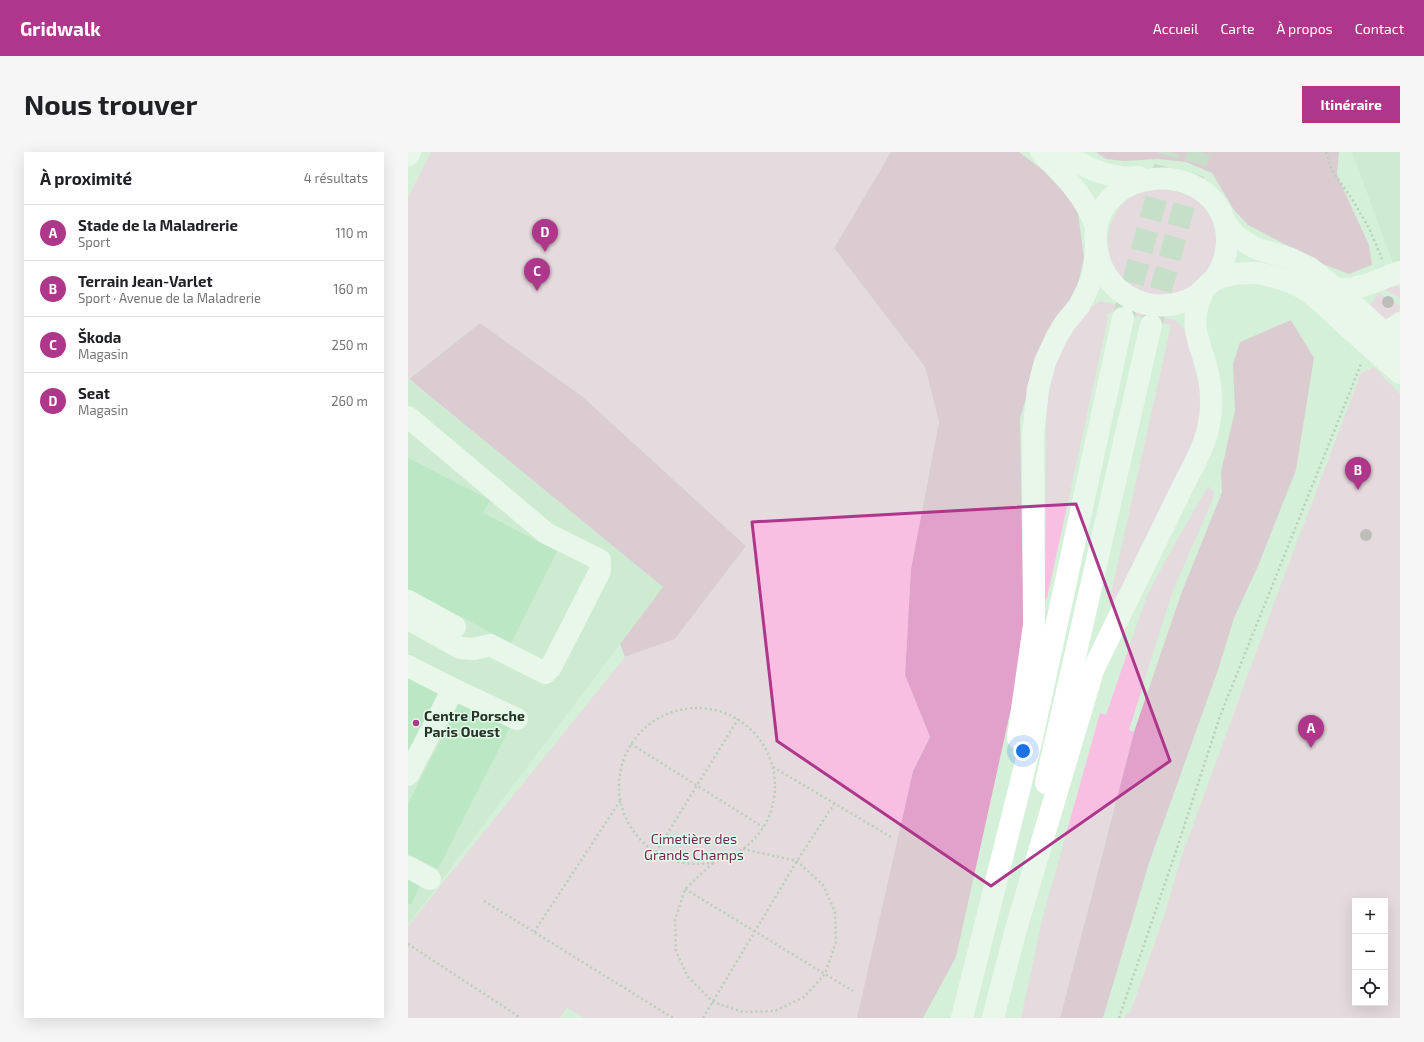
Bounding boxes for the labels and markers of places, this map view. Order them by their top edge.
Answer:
pin: D [532,219,558,252]
pin: C [524,258,550,291]
pin: B [1345,457,1371,490]
place label: Centre Porsche Paris Ouest [424,707,525,740]
pin: A [1298,715,1324,748]
marker: Centre Porsche Paris Ouest [411,718,421,728]

